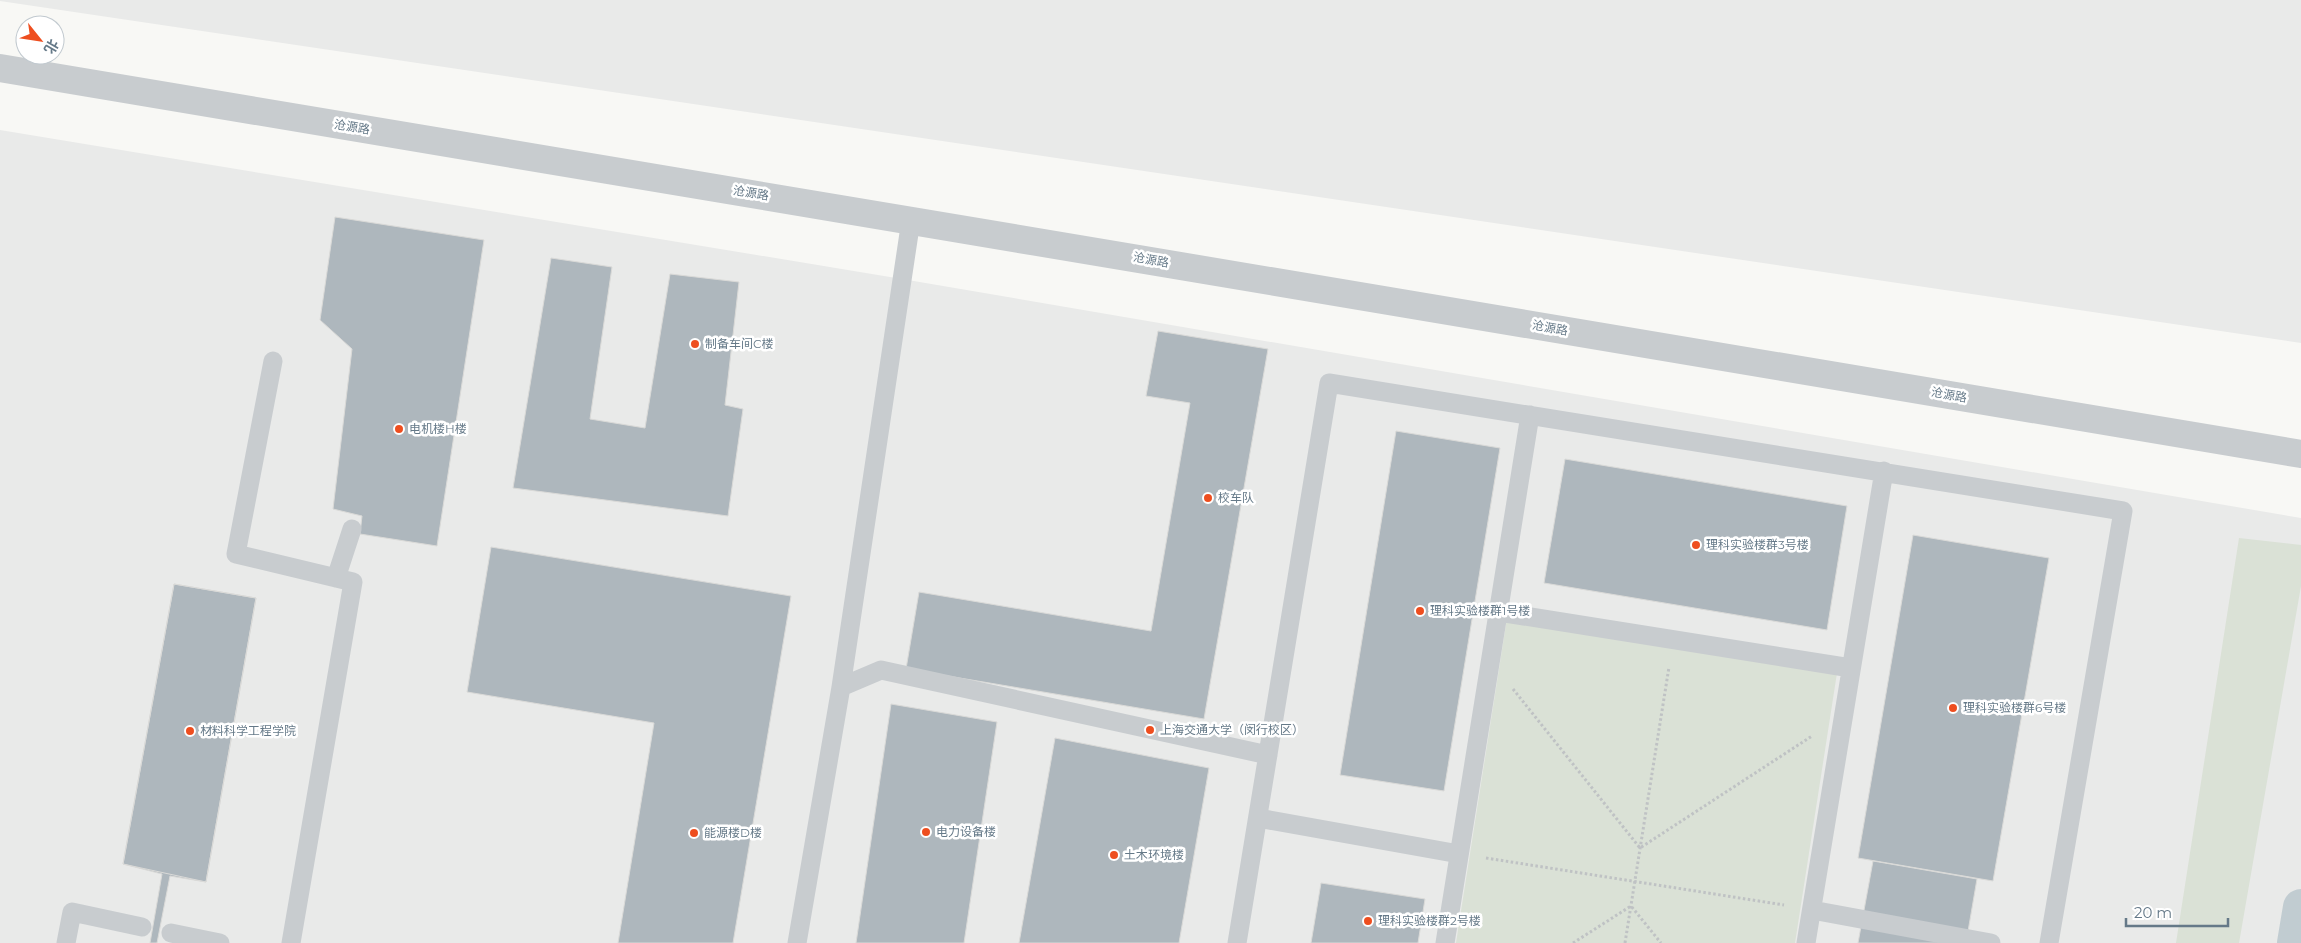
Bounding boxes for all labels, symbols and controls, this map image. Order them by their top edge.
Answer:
north arrow [15,15,65,65]
text: 北 [40,36,63,57]
street label: 沧源路 [333,116,371,137]
street label: 沧源路 [732,182,770,203]
street label: 沧源路 [1132,249,1170,270]
street label: 沧源路 [1531,317,1569,338]
place label: 制备车间C楼 [705,336,774,351]
marker: 制备车间C楼 [689,338,701,350]
street label: 沧源路 [1930,384,1968,405]
place label: 电机楼H楼 [409,421,467,436]
marker: 电机楼H楼 [393,423,405,435]
place label: 校车队 [1218,490,1254,505]
marker: 校车队 [1202,492,1214,504]
place label: 理科实验楼群3号楼 [1706,537,1809,552]
marker: 理科实验楼群3号楼 [1690,539,1702,551]
place label: 理科实验楼群1号楼 [1430,603,1530,618]
marker: 理科实验楼群1号楼 [1414,605,1426,617]
place label: 理科实验楼群6号楼 [1963,700,2066,715]
marker: 理科实验楼群6号楼 [1947,702,1959,714]
place label: 上海交通大学（闵行校区） [1160,722,1304,737]
place label: 材料科学工程学院 [200,723,296,738]
marker: 上海交通大学（闵行校区） [1144,724,1156,736]
marker: 材料科学工程学院 [184,725,196,737]
place label: 电力设备楼 [936,824,996,839]
place label: 能源楼D楼 [704,825,762,840]
marker: 电力设备楼 [920,826,932,838]
marker: 能源楼D楼 [688,827,700,839]
place label: 土木环境楼 [1124,847,1184,862]
marker: 土木环境楼 [1108,849,1120,861]
scale bar [2126,896,2228,928]
text: 20 m [2134,903,2172,922]
place label: 理科实验楼群2号楼 [1378,913,1481,928]
marker: 理科实验楼群2号楼 [1362,915,1374,927]

